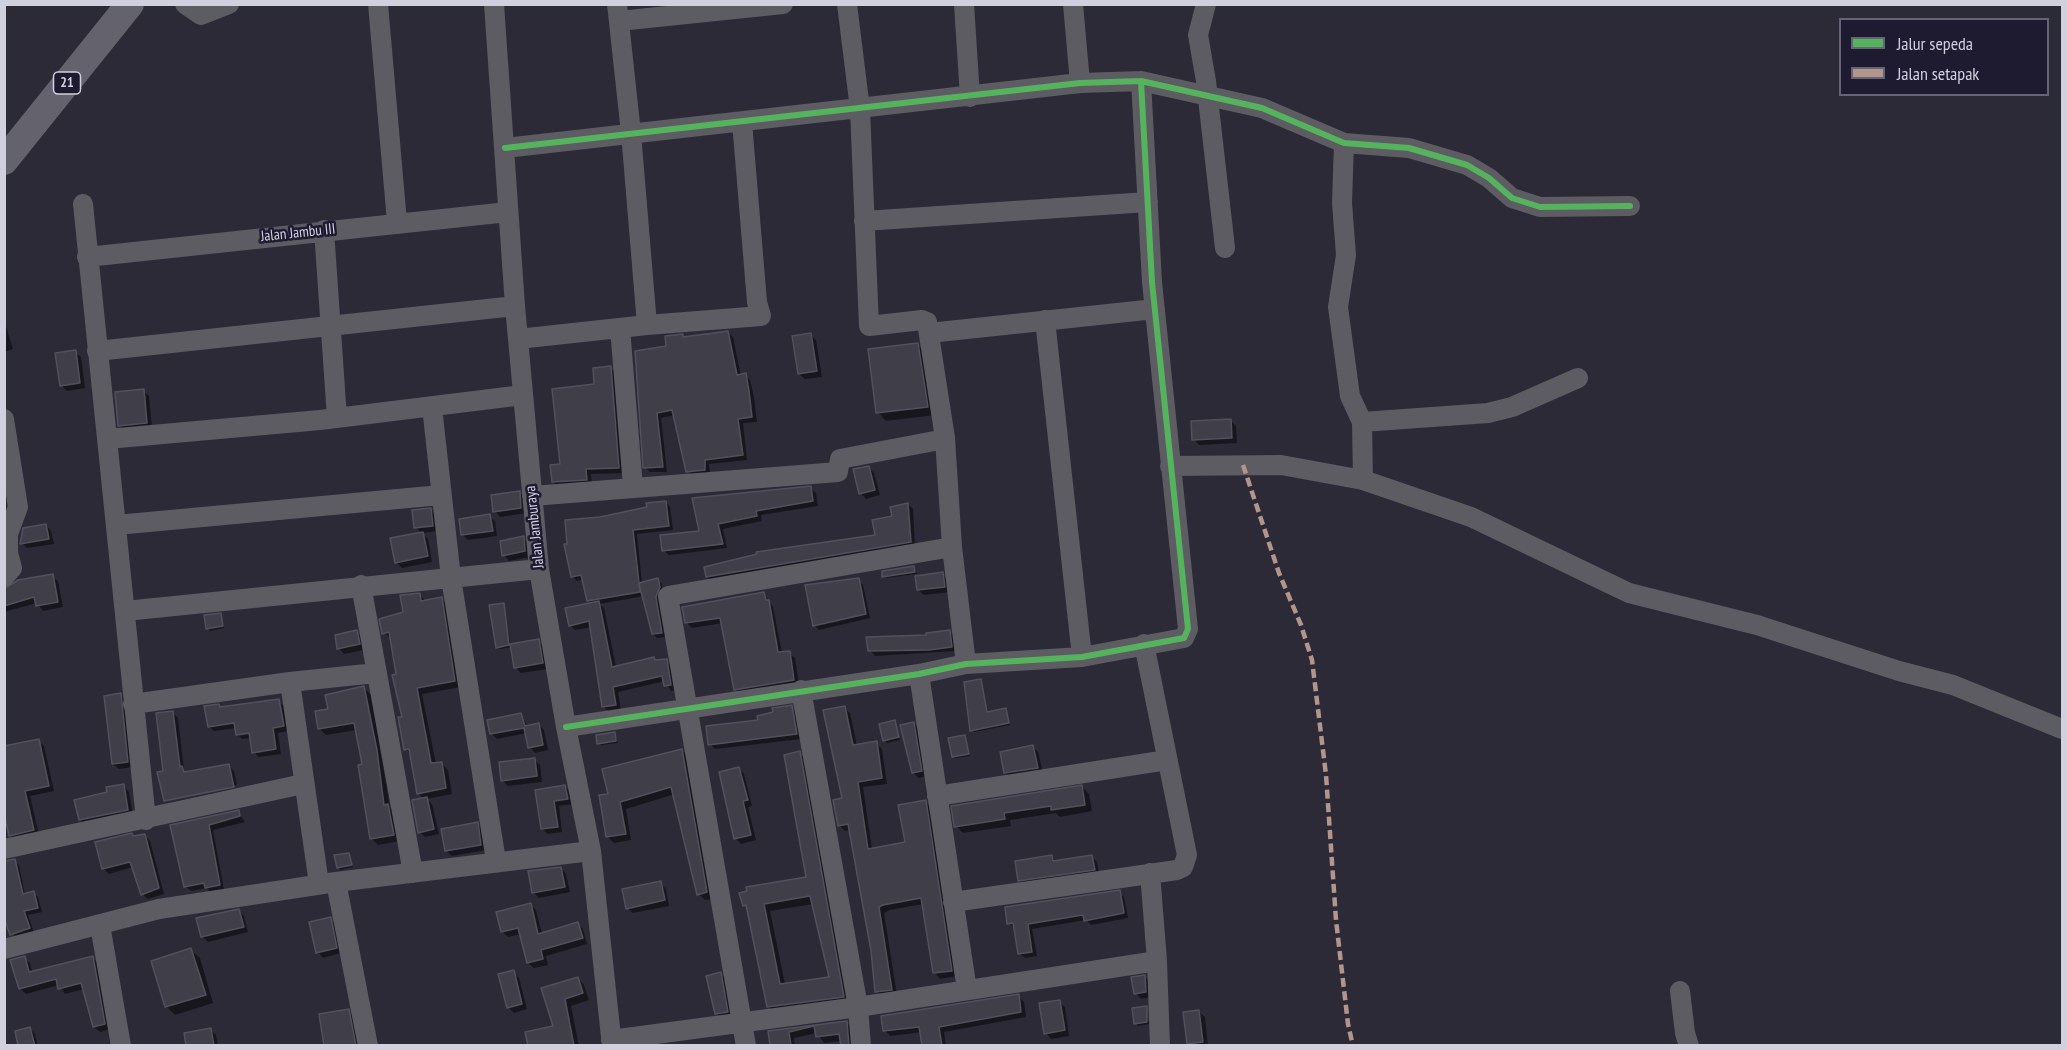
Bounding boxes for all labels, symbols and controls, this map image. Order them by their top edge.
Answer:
legend [1839,18,2049,96]
text: Jalur sepeda [1897,32,1973,55]
text: Jalan setapak [1897,62,1979,85]
road number: 21 [54,72,80,94]
street label: Jalan Jambu III [260,220,336,246]
street label: Jalan Jamburaya [522,485,548,569]

